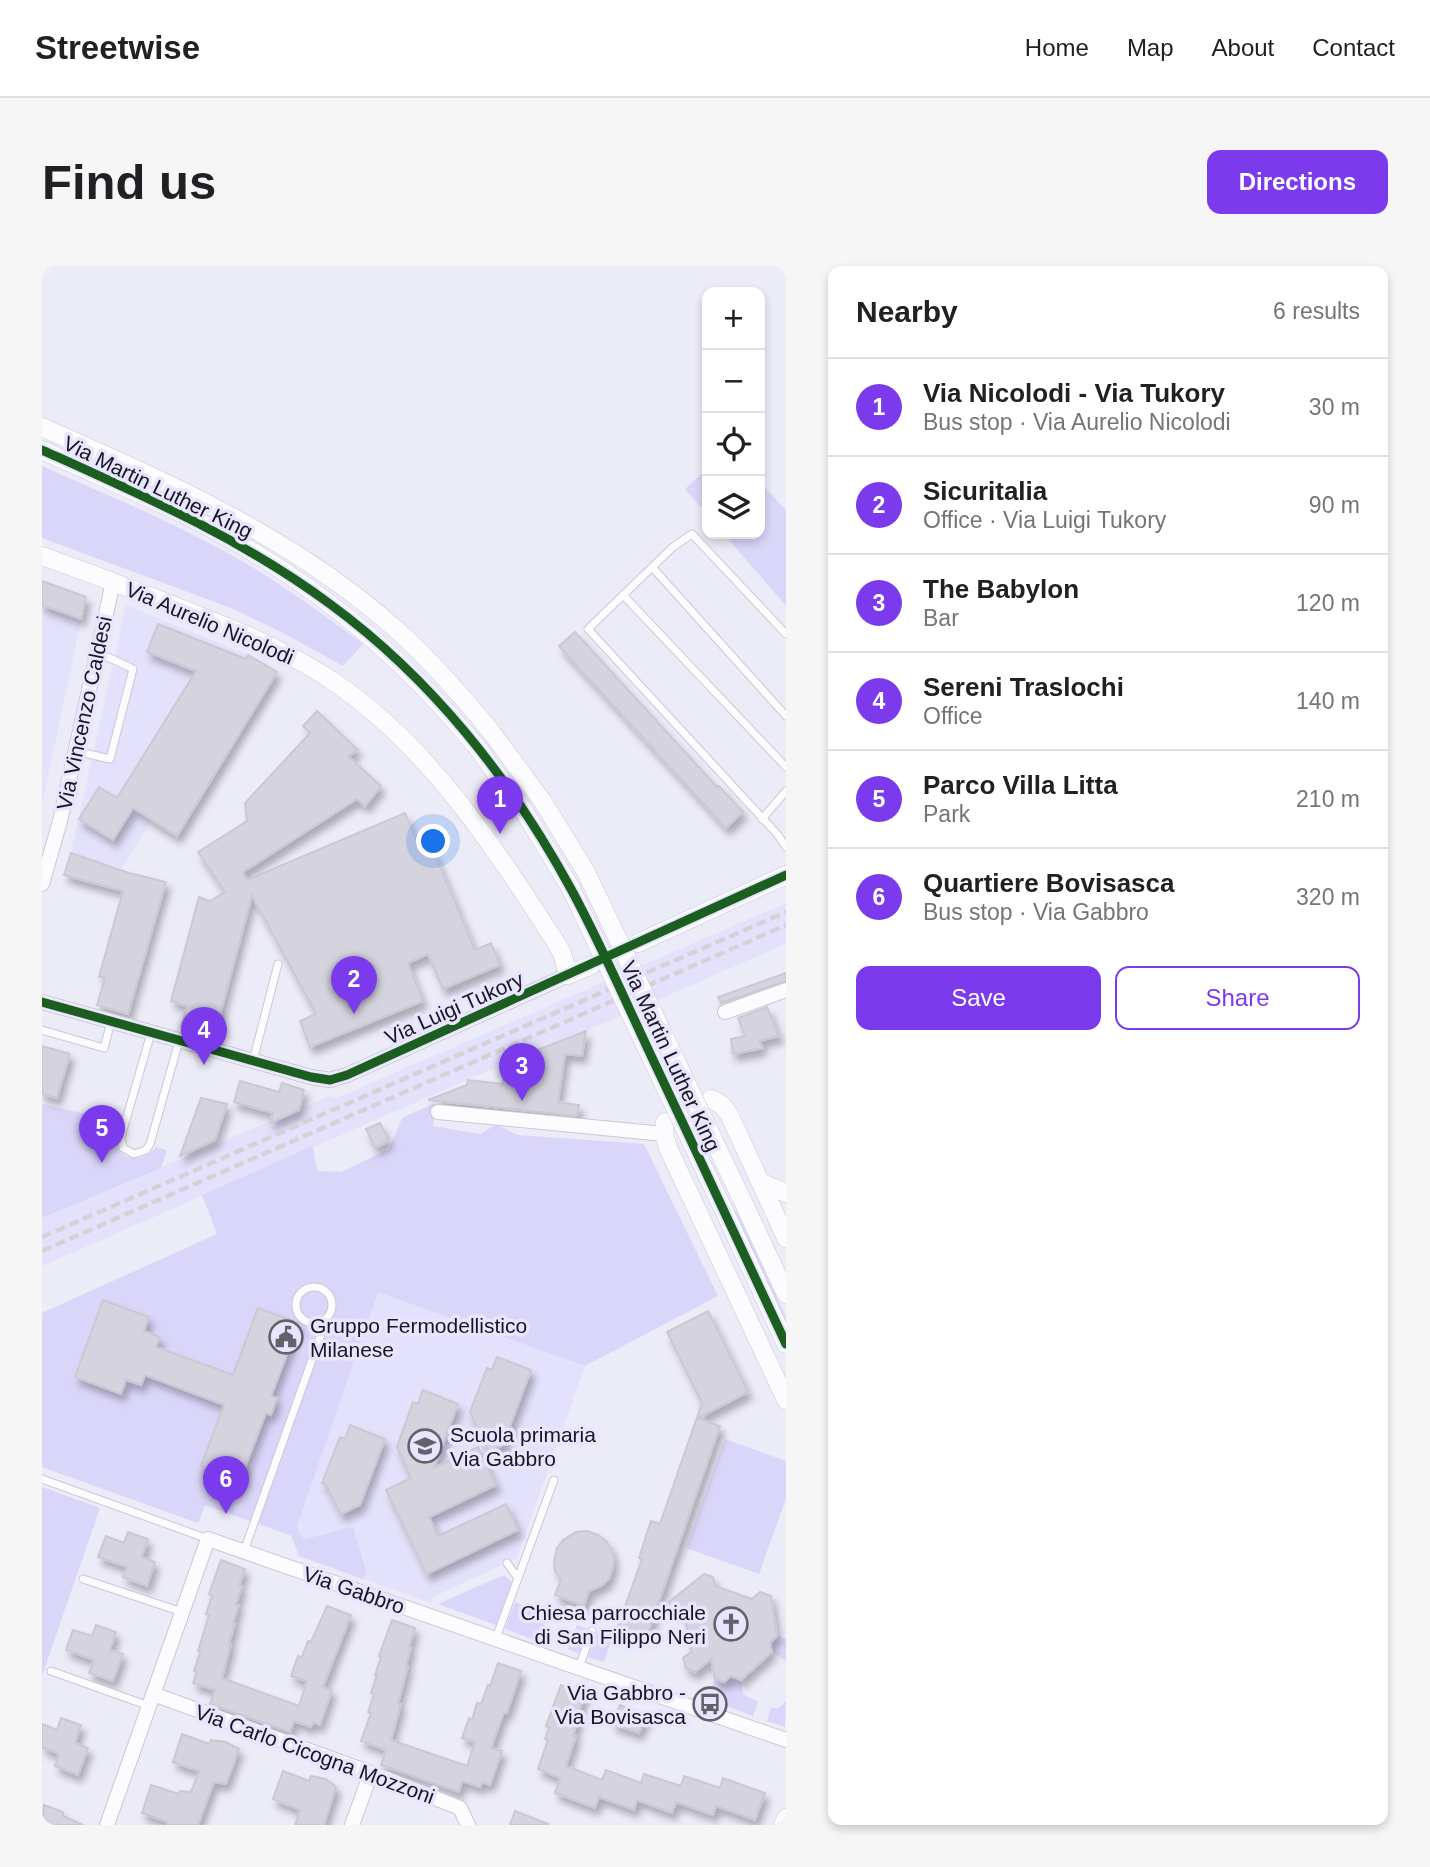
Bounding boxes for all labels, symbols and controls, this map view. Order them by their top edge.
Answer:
text: Streetwise [35,29,200,66]
text: Home [1025,34,1089,61]
text: Map [1127,34,1174,61]
text: About [1212,34,1274,61]
text: Contact [1312,34,1395,61]
button: Directions [1207,150,1388,214]
text: Find us [42,155,216,209]
map controls [702,287,765,539]
button: + [702,287,765,350]
text: Nearby [856,295,958,328]
text: 6 results [1273,298,1360,324]
button: − [702,350,765,413]
text: Via Nicolodi - Via Tukory [923,378,1225,408]
text: 1 [873,394,885,420]
text: 30 m [1309,394,1360,420]
text: Bus stop · Via Aurelio Nicolodi [923,409,1231,435]
button: locate [702,413,765,476]
street label: Via Martin Luther King [60,431,256,543]
button: layers [702,476,765,539]
text: Sicuritalia [923,476,1047,506]
text: 2 [873,492,885,518]
text: 90 m [1309,492,1360,518]
text: Office · Via Luigi Tukory [923,507,1166,533]
text: The Babylon [923,574,1079,604]
street label: Via Aurelio Nicolodi [122,577,298,669]
text: 3 [873,590,885,616]
text: 120 m [1296,590,1360,616]
text: Bar [923,605,959,631]
street label: Via Vincenzo Caldesi [52,614,116,812]
text: Sereni Traslochi [923,672,1124,702]
text: 4 [873,688,885,714]
text: 140 m [1296,688,1360,714]
text: Office [923,703,983,729]
text: Parco Villa Litta [923,770,1118,800]
pin: 1 [477,776,523,834]
text: 5 [873,786,885,812]
text: 210 m [1296,786,1360,812]
text: Park [923,801,970,827]
your location [416,824,450,858]
text: Quartiere Bovisasca [923,868,1174,898]
text: 6 [873,884,885,910]
text: 320 m [1296,884,1360,910]
text: Bus stop · Via Gabbro [923,899,1149,925]
pin: 2 [331,956,377,1014]
street label: Via Martin Luther King [617,957,725,1155]
button: Save [856,966,1101,1030]
button: Share [1115,966,1360,1030]
street label: Via Luigi Tukory [381,967,527,1049]
pin: 4 [181,1007,227,1065]
pin: 3 [499,1043,545,1101]
pin: 5 [79,1105,125,1163]
place label: Gruppo Fermodellistico Milanese [310,1314,527,1361]
public building icon: Gruppo Fermodellistico Milanese [267,1318,305,1356]
place label: Scuola primaria Via Gabbro [450,1423,596,1470]
school or university icon: Scuola primaria Via Gabbro [406,1427,444,1465]
pin: 6 [203,1456,249,1514]
street label: Via Gabbro [300,1562,408,1618]
place label: Chiesa parrocchiale di San Filippo Neri [520,1601,706,1648]
church icon: Chiesa parrocchiale di San Filippo Neri [712,1605,750,1643]
place label: Via Gabbro - Via Bovisasca [554,1681,686,1728]
bus stop icon: Via Gabbro - Via Bovisasca [691,1685,729,1723]
street label: Via Carlo Cicogna Mozzoni [192,1700,438,1808]

